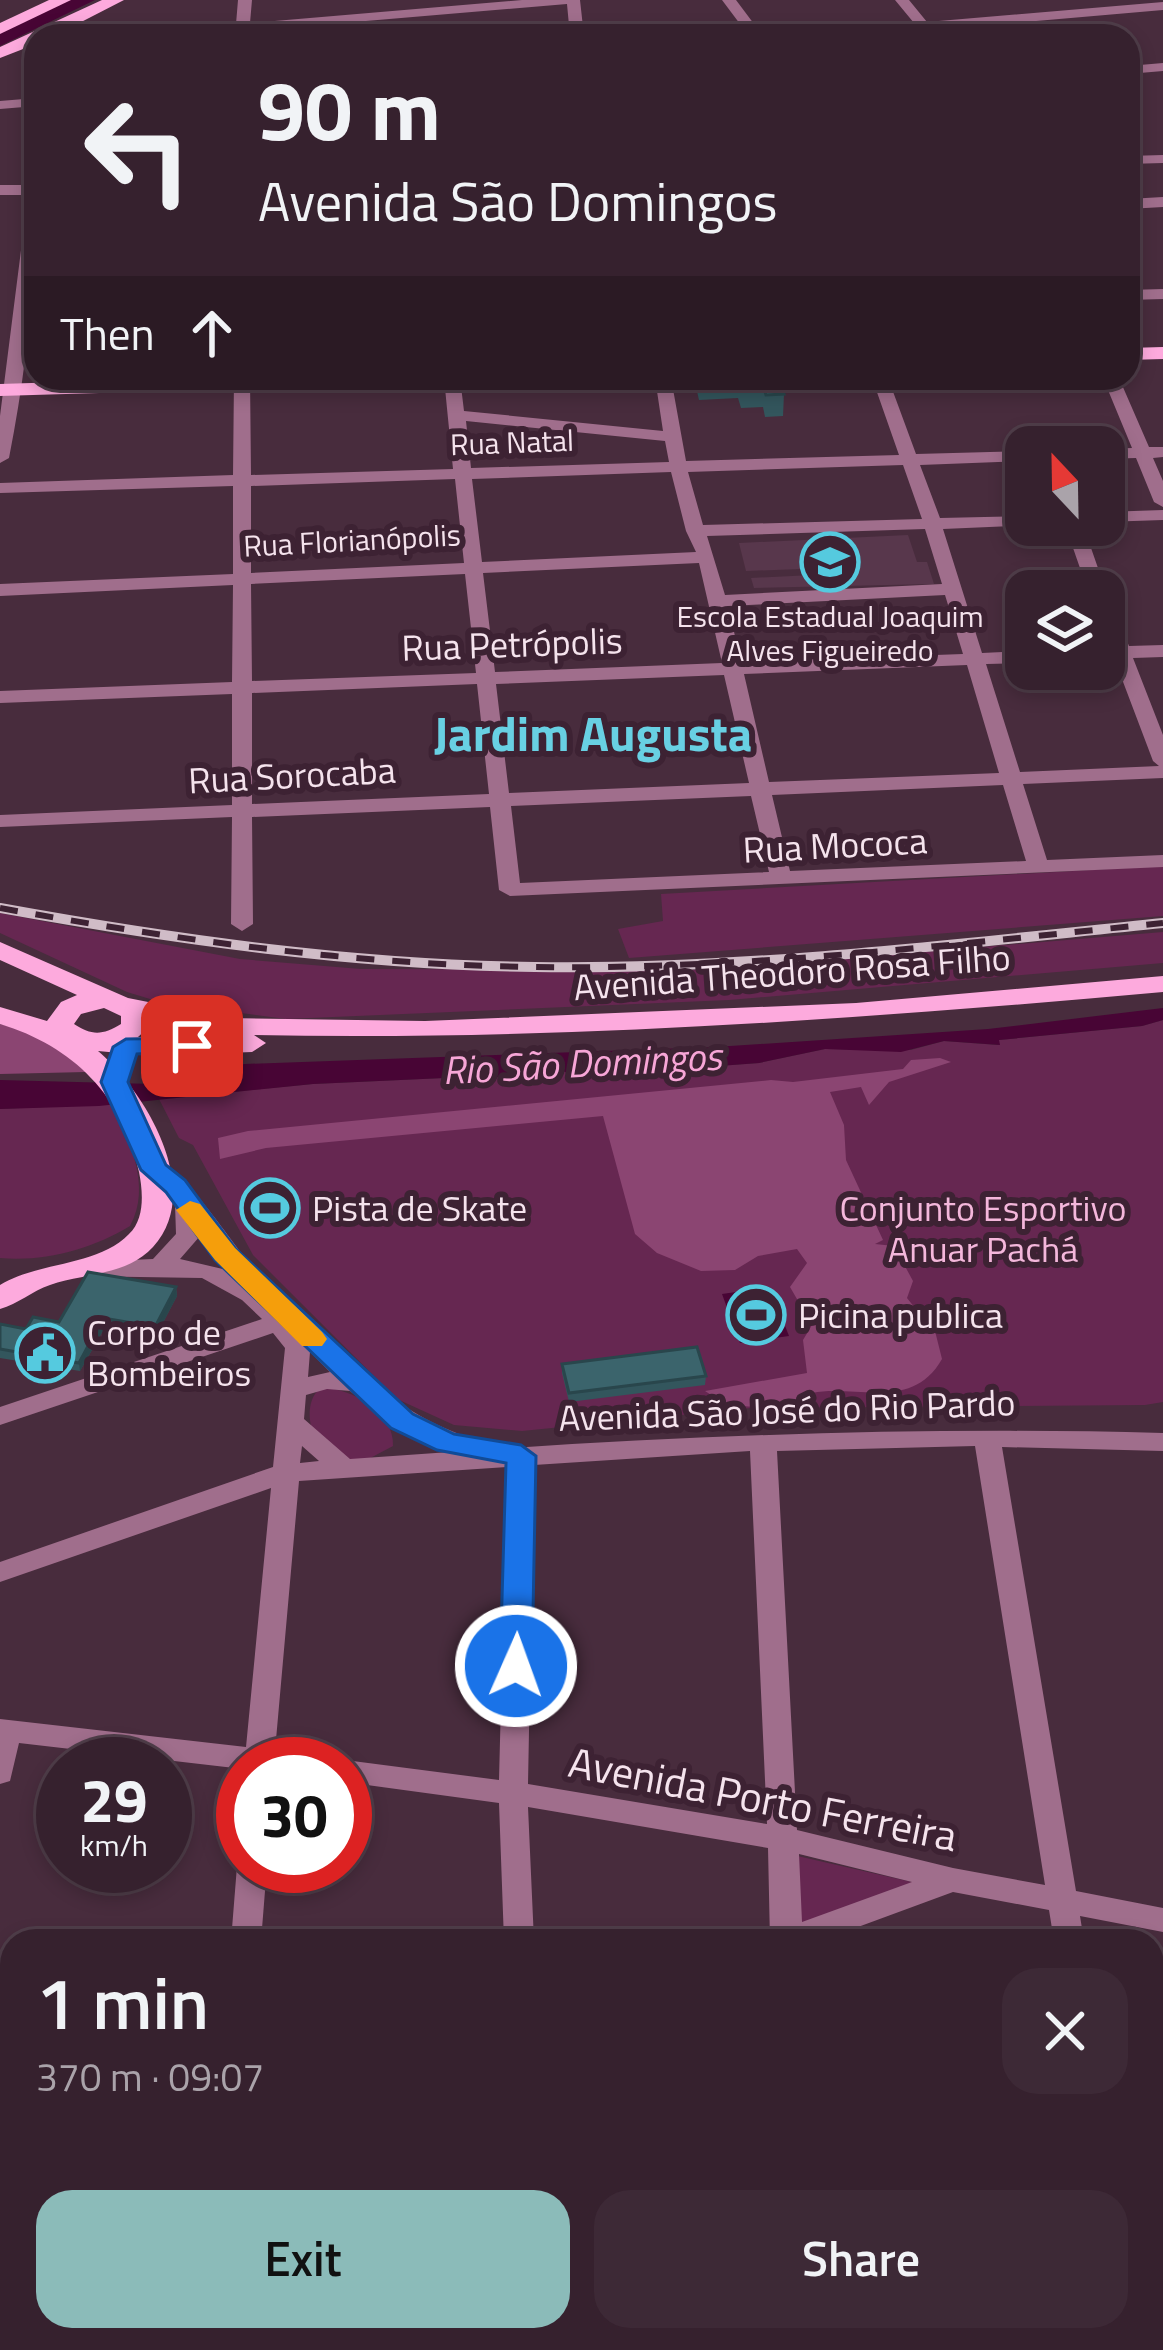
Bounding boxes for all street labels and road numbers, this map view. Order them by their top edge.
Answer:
street label: Rua Natal [449,417,575,467]
street label: Rua Florianópolis [242,511,462,569]
street label: Rua Petrópolis [401,612,623,675]
street label: Rua Sorocaba [187,742,397,807]
street label: Rua Mococa [741,812,929,877]
street label: Avenida Theodoro Rosa Filho [572,929,1012,1014]
street label: Avenida São José do Rio Pardo [558,1374,1016,1445]
street label: Avenida Porto Ferreira [564,1729,963,1867]

